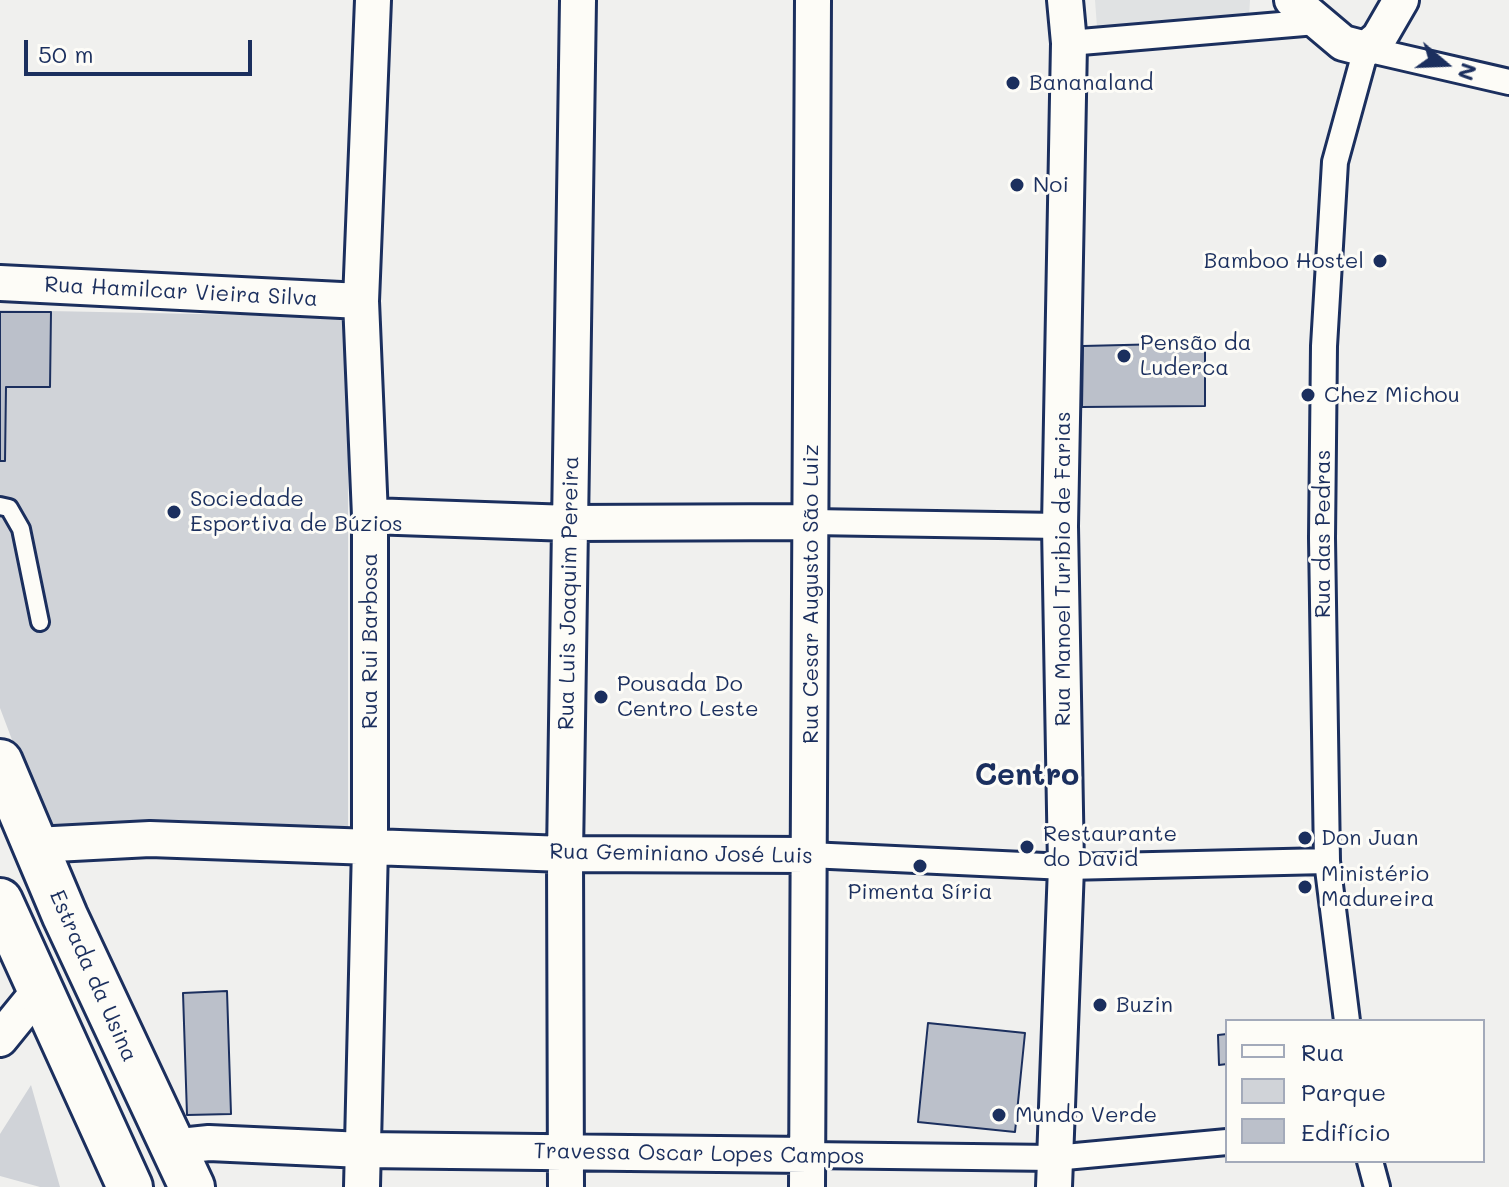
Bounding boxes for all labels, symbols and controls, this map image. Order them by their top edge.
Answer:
scale bar [28,24,256,74]
north arrow [1405,24,1485,104]
text: 50 m [38,38,94,69]
text: N [1452,59,1485,85]
place label: Bananaland [1029,70,1154,96]
marker: Bananaland [1004,74,1022,92]
place label: Noi [1033,172,1069,198]
marker: Noi [1008,176,1026,194]
place label: Bamboo Hostel [1204,248,1364,274]
marker: Bamboo Hostel [1371,252,1389,270]
street label: Rua Hamilcar Vieira Silva [44,272,318,312]
place label: Pensão da Luderca [1140,330,1251,382]
marker: Pensão da Luderca [1115,347,1133,365]
place label: Chez Michou [1324,382,1460,408]
marker: Chez Michou [1299,386,1317,404]
street label: Rua Manoel Turibio de Farias [1050,411,1076,727]
street label: Rua Cesar Augusto São Luiz [798,444,824,744]
street label: Rua das Pedras [1310,450,1336,618]
street label: Rua Luis Joaquim Pereira [553,456,585,730]
place label: Sociedade Esportiva de Búzios [190,486,403,538]
marker: Sociedade Esportiva de Búzios [165,503,183,521]
street label: Rua Rui Barbosa [357,553,383,729]
place label: Pousada Do Centro Leste [617,671,759,722]
marker: Pousada Do Centro Leste [592,688,610,706]
district label: Centro [975,758,1079,794]
place label: Restaurante do David [1043,821,1177,872]
place label: Don Juan [1321,825,1418,851]
marker: Don Juan [1296,829,1314,847]
marker: Restaurante do David [1018,838,1036,856]
street label: Rua Geminiano José Luis [549,839,813,869]
marker: Pimenta Síria [911,857,929,875]
place label: Ministério Madureira [1321,861,1434,912]
marker: Ministério Madureira [1296,878,1314,896]
place label: Pimenta Síria [848,879,992,905]
street label: Estrada da Usina [43,886,143,1066]
place label: Buzin [1116,992,1173,1018]
marker: Buzin [1091,996,1109,1014]
legend [1225,1019,1485,1163]
text: Rua [1301,1036,1344,1067]
text: Parque [1301,1076,1386,1107]
place label: Mundo Verde [1015,1102,1157,1128]
marker: Mundo Verde [990,1106,1008,1124]
text: Edifício [1301,1116,1390,1147]
street label: Travessa Oscar Lopes Campos [533,1138,865,1170]

